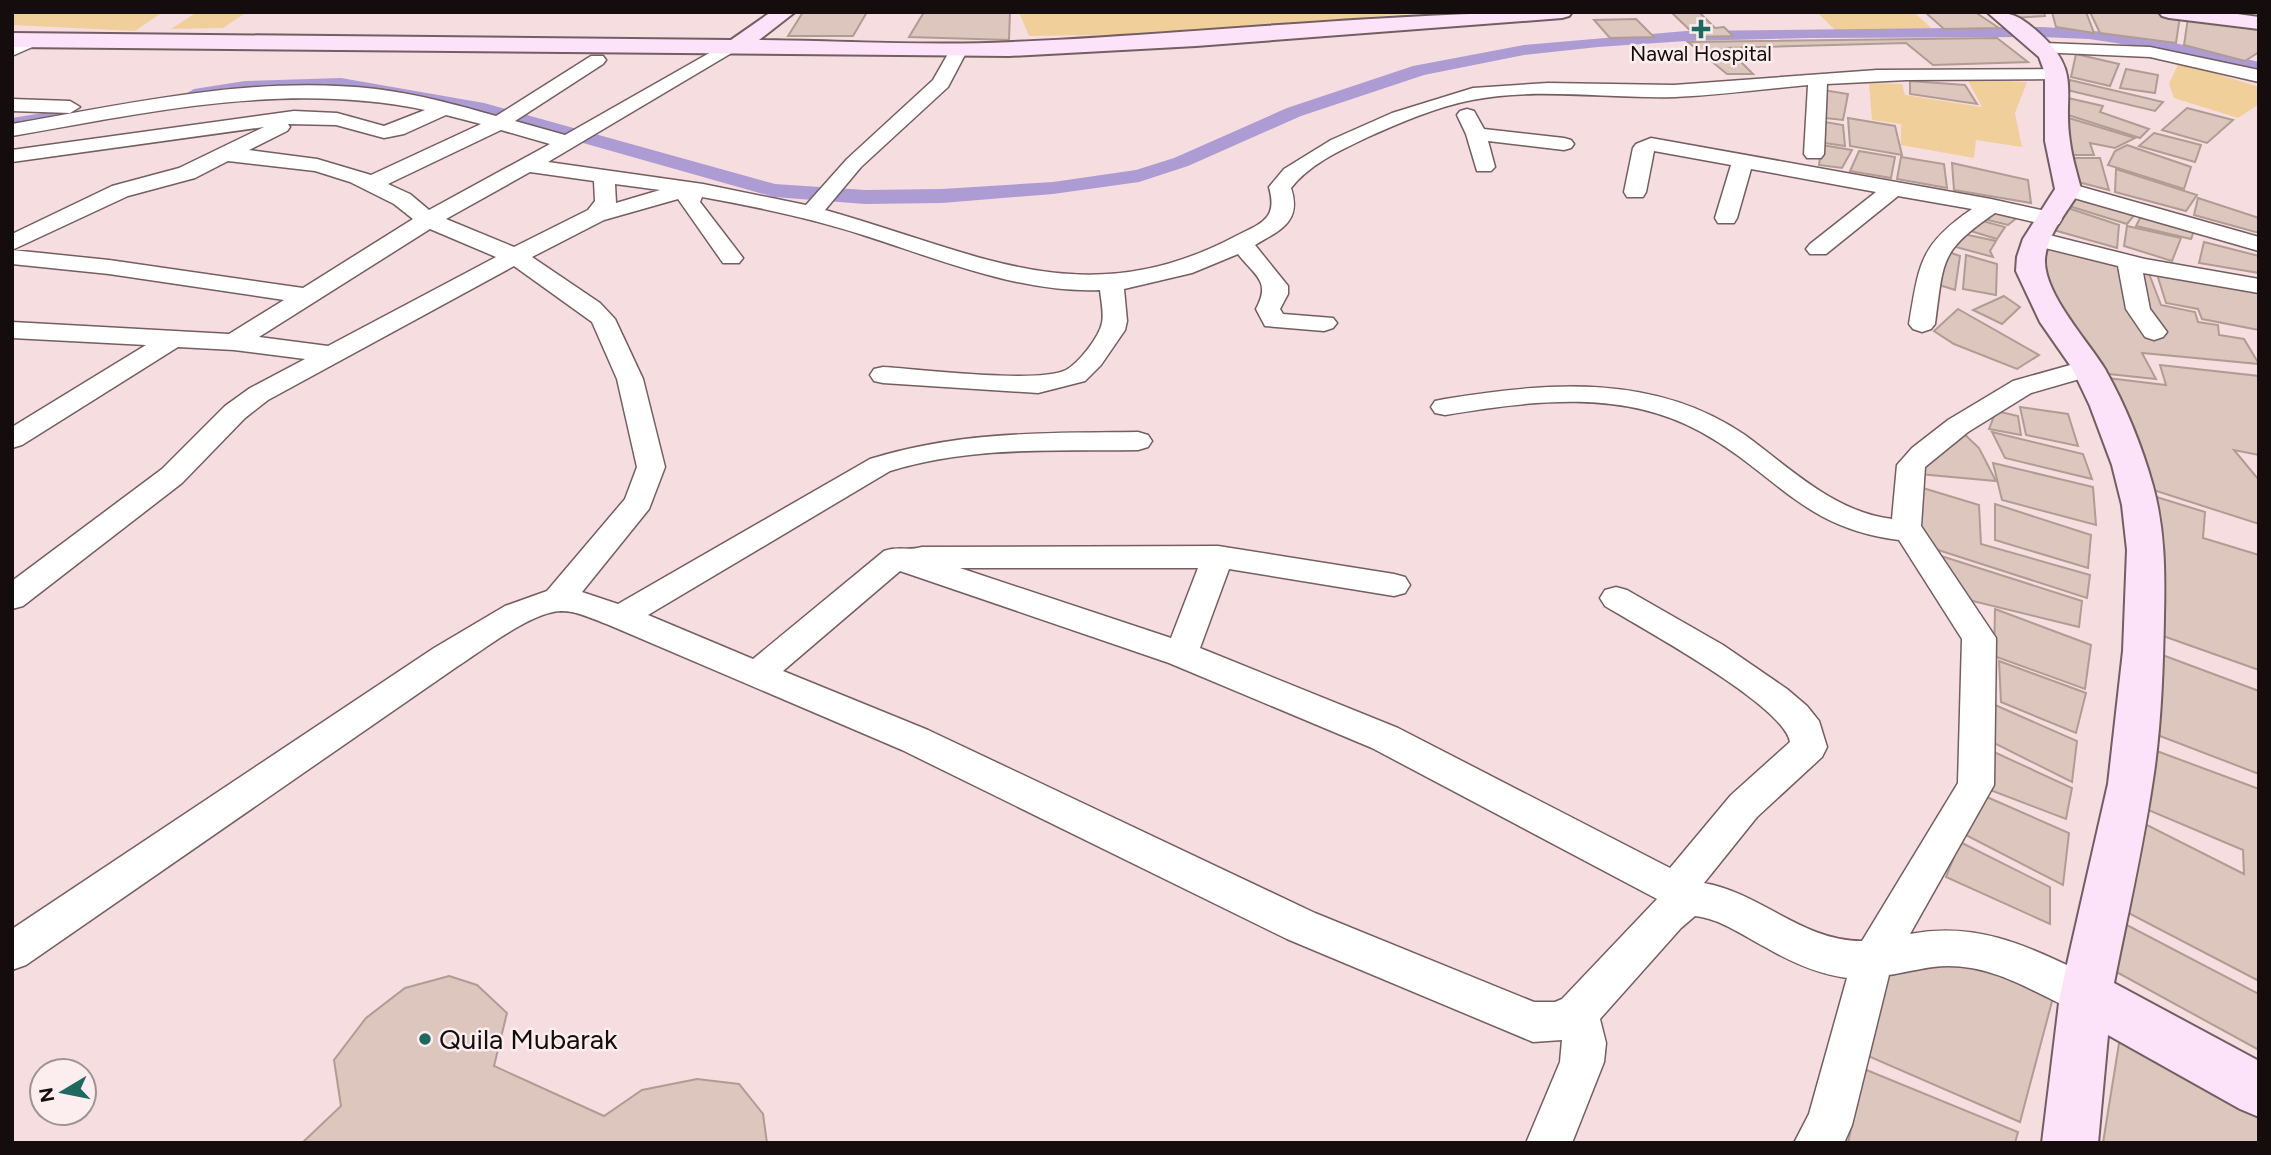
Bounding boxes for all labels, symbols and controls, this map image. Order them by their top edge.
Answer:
marker: Nawal Hospital [1691,19,1711,39]
place label: Nawal Hospital [1630,41,1772,66]
place label: Quila Mubarak [439,1022,618,1056]
marker: Quila Mubarak [417,1031,433,1047]
north arrow [28,1057,98,1127]
text: N [34,1086,59,1104]

